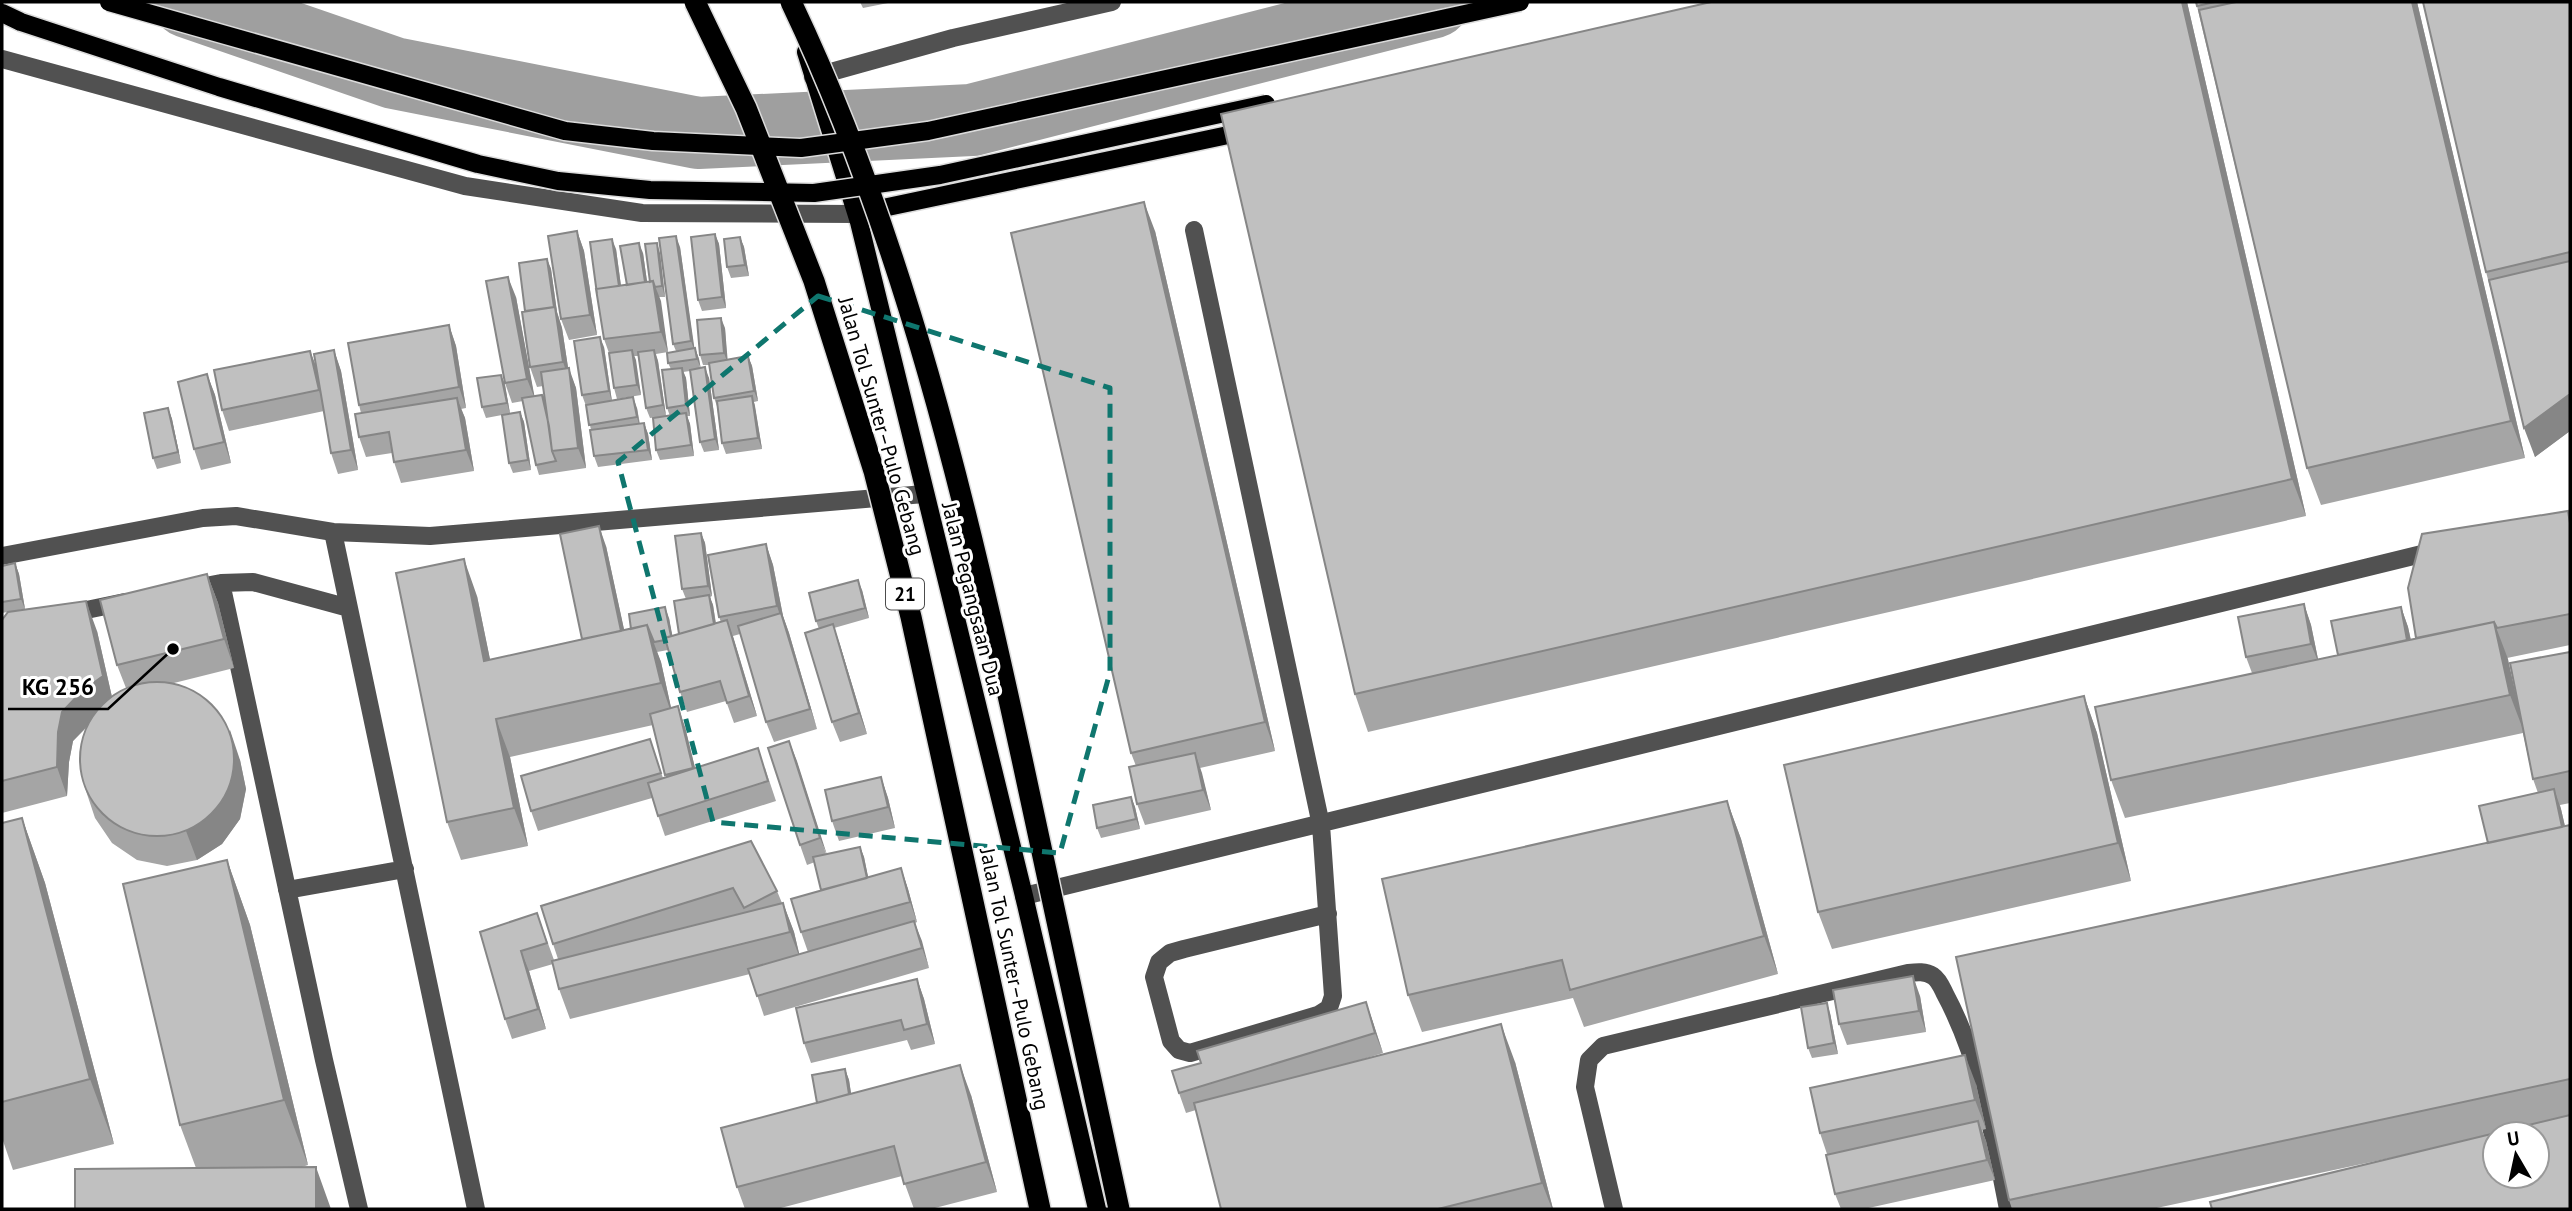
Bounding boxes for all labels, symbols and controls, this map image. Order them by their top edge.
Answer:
street label: Jalan Tol Sunter–Pulo Gebang [832,293,932,558]
street label: Jalan Pegangsaan Dua [936,499,1010,698]
road number: 21 [886,579,924,610]
callout: KG 256 [8,665,108,709]
text: KG 256 [22,672,94,701]
street label: Jalan Tol Sunter–Pulo Gebang [974,844,1056,1113]
north arrow [2481,1120,2551,1190]
text: U [2506,1125,2521,1151]

